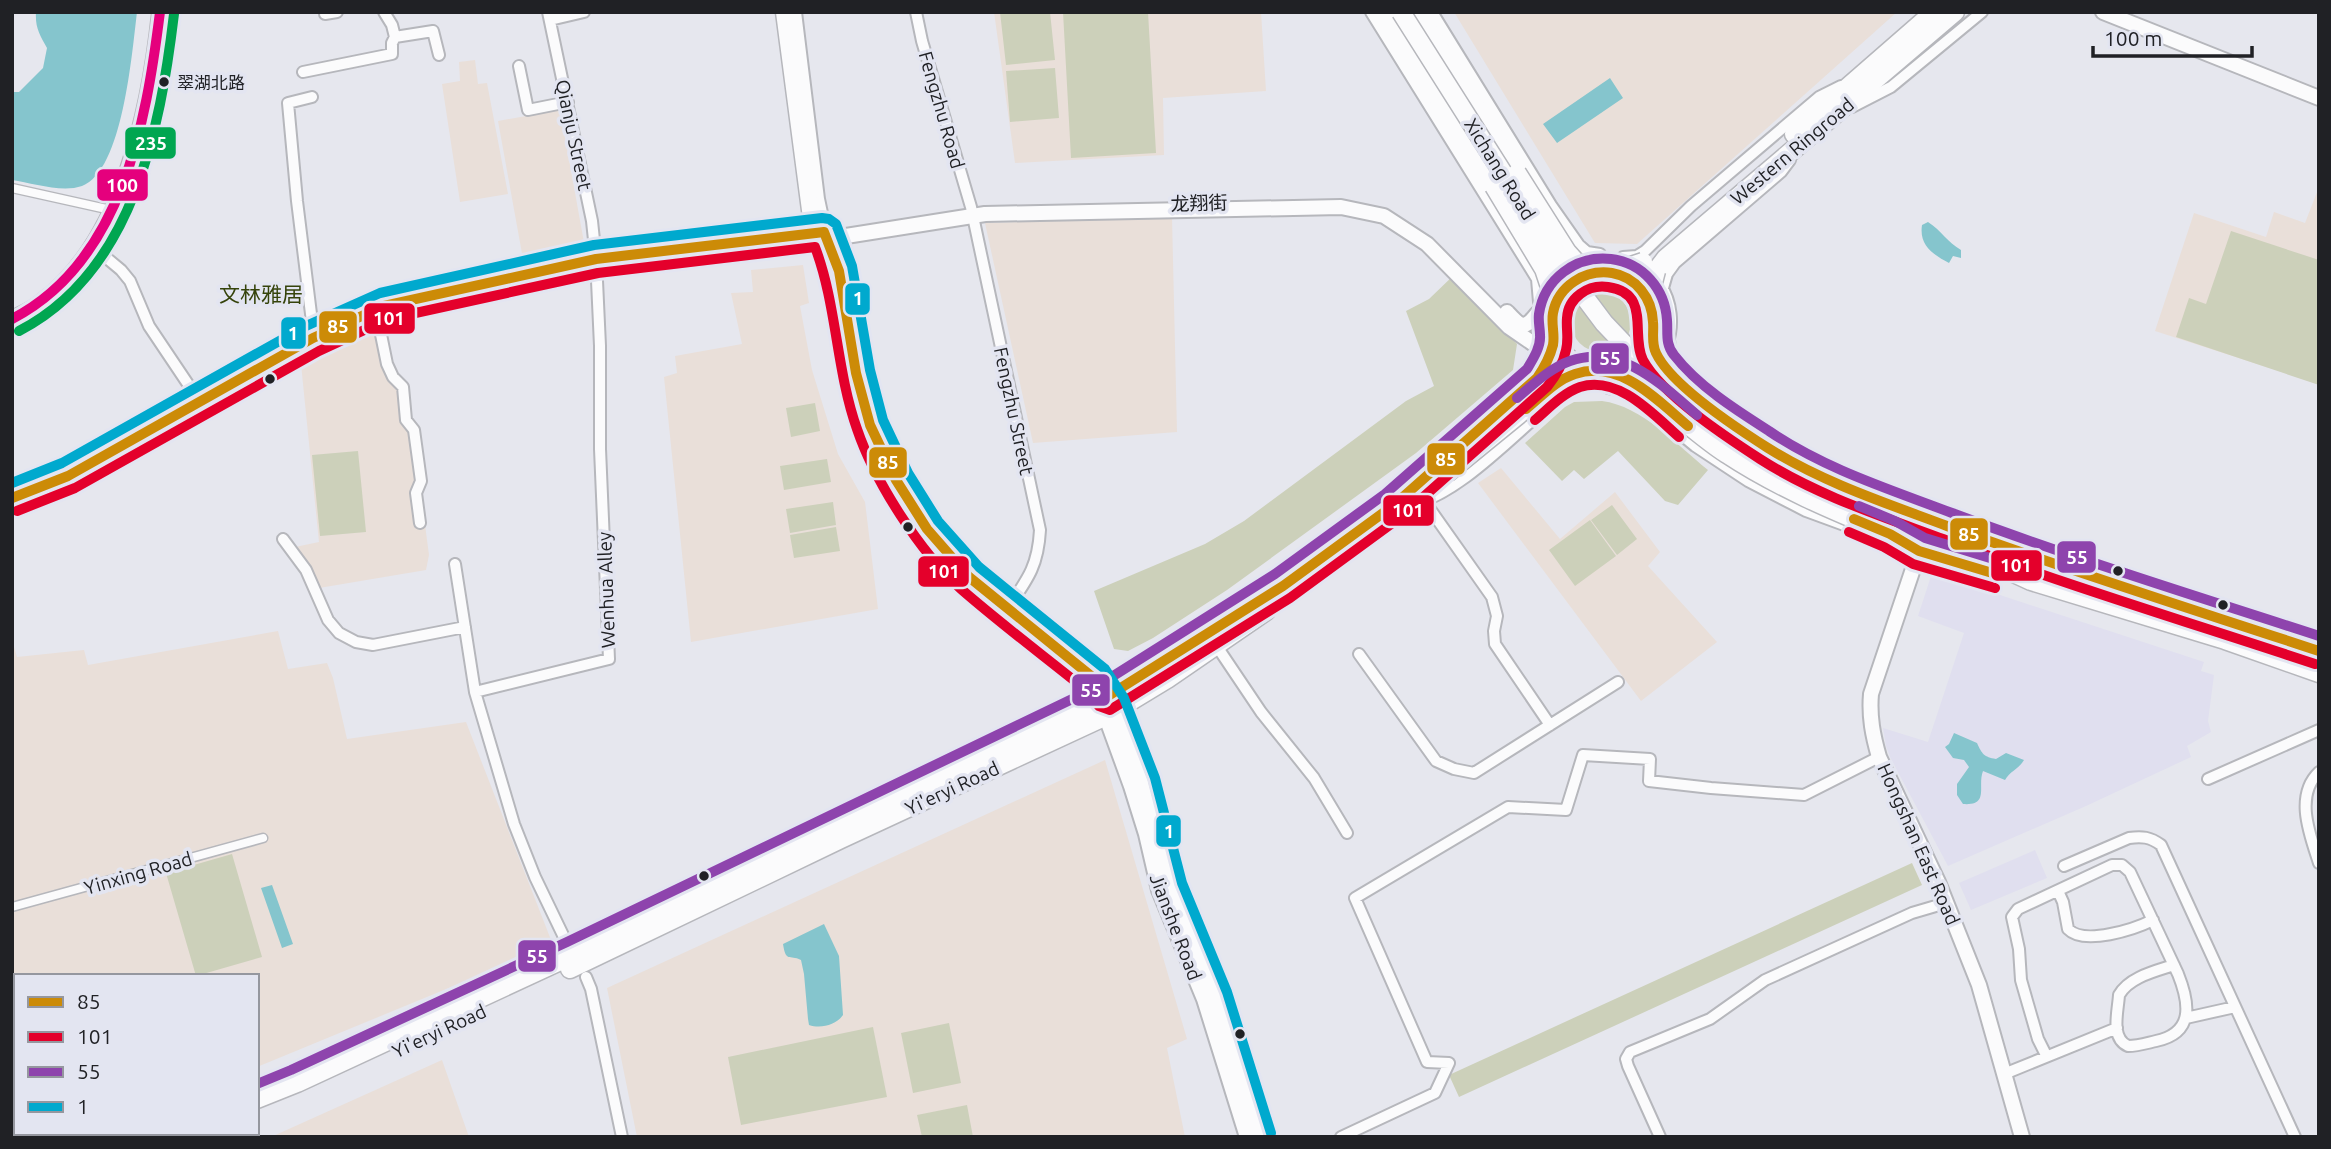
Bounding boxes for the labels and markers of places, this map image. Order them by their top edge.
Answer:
place label: 翠湖北路 [177,73,245,92]
marker: 翠湖北路 [157,75,171,89]
unlabelled marker [263,372,277,386]
unlabelled marker [901,520,915,534]
unlabelled marker [2111,564,2125,578]
unlabelled marker [2216,598,2230,612]
unlabelled marker [697,869,711,883]
unlabelled marker [1233,1027,1247,1041]

